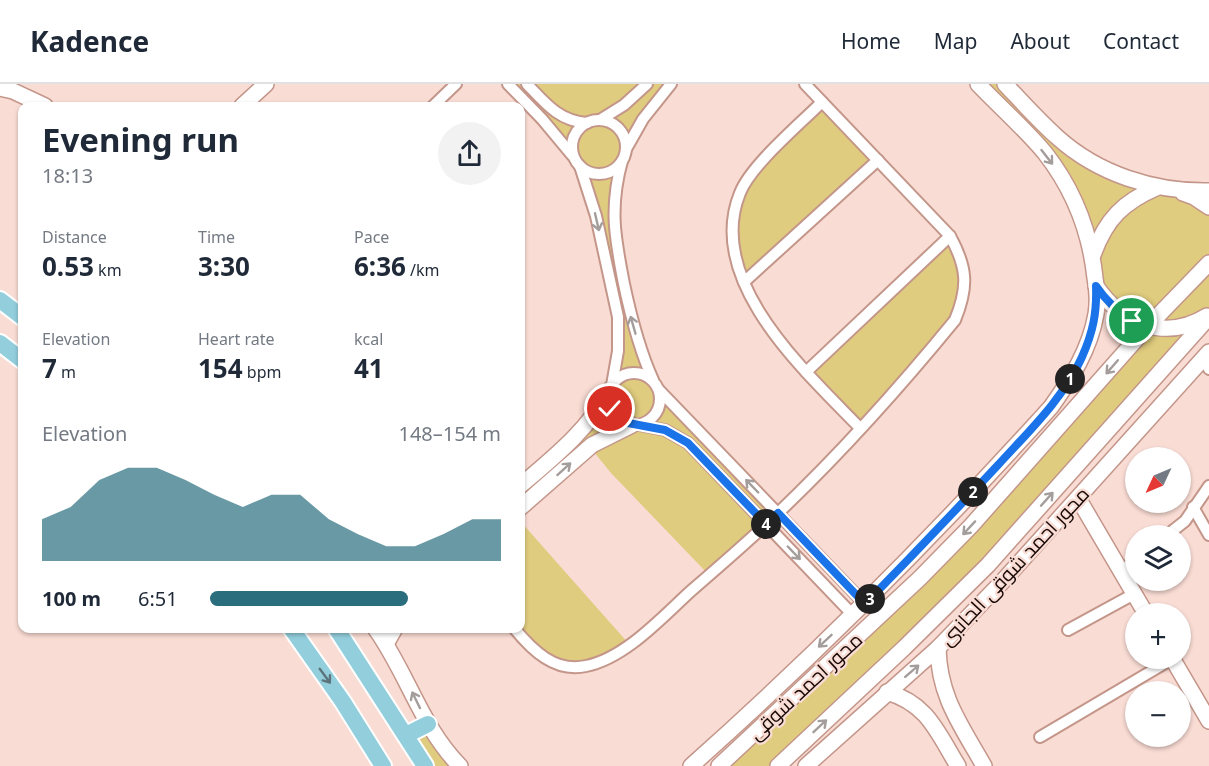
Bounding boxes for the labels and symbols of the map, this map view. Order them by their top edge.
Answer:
one-way arrow [1041,149,1054,165]
one-way arrow [592,212,604,231]
pin [1106,295,1157,346]
one-way arrow [627,316,638,335]
one-way arrow [1105,359,1119,374]
pin: 1 [1055,364,1085,394]
pin [584,383,635,434]
north arrow [1125,447,1191,513]
one-way arrow [556,462,571,476]
pin: 2 [958,477,988,507]
one-way arrow [744,479,759,494]
street label: محور احمد شوقى الجانبى [933,481,1095,651]
one-way arrow [1040,492,1054,507]
pin: 4 [751,509,781,539]
one-way arrow [961,521,976,536]
one-way arrow [787,545,801,560]
pin: 3 [855,584,885,614]
street label: محور احمد شوقى [742,626,868,746]
one-way arrow [818,634,833,648]
one-way arrow [904,664,920,677]
one-way arrow [319,667,331,684]
one-way arrow [410,692,422,710]
one-way arrow [813,719,828,733]

